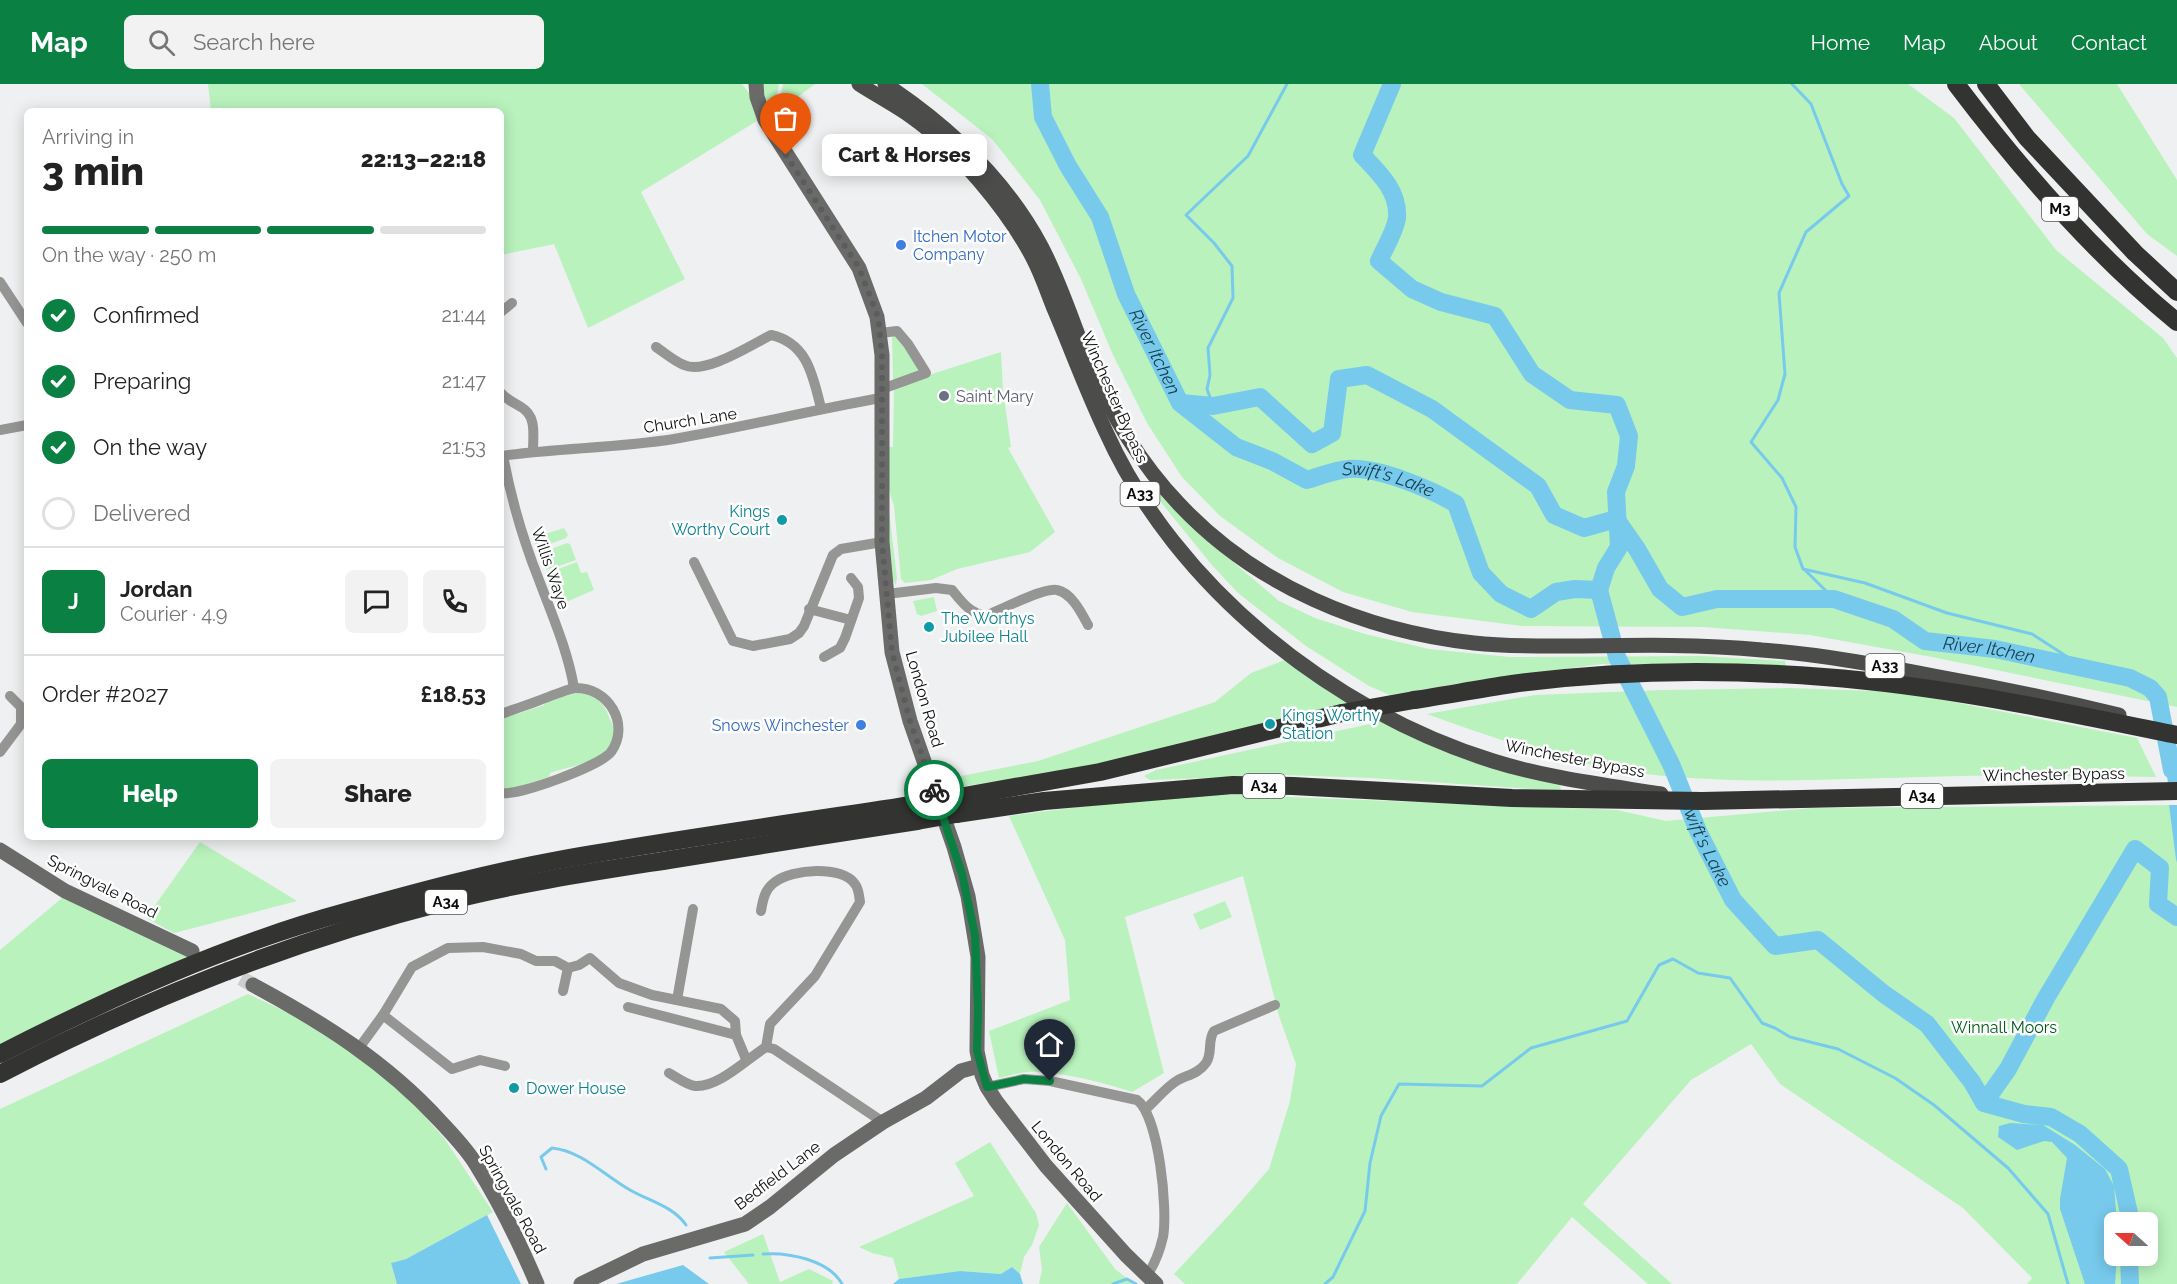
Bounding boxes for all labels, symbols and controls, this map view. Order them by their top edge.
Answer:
search box [124,15,544,69]
text: Map [30,26,88,59]
icon: search [145,26,178,59]
text: Search here [193,29,315,55]
text: Home [1811,30,1870,55]
text: Map [1903,30,1946,55]
text: About [1979,30,2038,55]
text: Contact [2071,30,2147,55]
pin [760,93,811,155]
icon: bag [769,102,802,135]
text: Arriving in [42,125,134,149]
callout: Cart & Horses [822,134,987,176]
text: Cart & Horses [838,143,971,167]
text: 22:13–22:18 [361,146,486,172]
text: 3 min [42,148,144,194]
road number: M3 [2042,197,2078,221]
place label: Itchen Motor Company [913,227,1007,264]
marker: Itchen Motor Company [894,238,908,252]
text: On the way · 250 m [42,243,216,267]
icon: check [42,299,75,332]
text: Confirmed [93,302,200,328]
text: 21:44 [441,303,486,327]
water label: River Itchen [1125,305,1185,398]
street label: Winchester Bypass [1077,328,1152,466]
icon: check [42,365,75,398]
text: Preparing [93,368,191,394]
text: 21:47 [442,369,486,393]
place label: Saint Mary [956,387,1034,406]
marker: Saint Mary [937,389,951,403]
street label: Church Lane [642,404,738,437]
icon: check [42,431,75,464]
text: On the way [93,434,207,460]
text: 21:53 [442,435,486,459]
water label: Swift's Lake [1340,458,1438,501]
road number: A33 [1120,482,1160,506]
text: Delivered [93,500,191,526]
place label: Kings Worthy Court [671,502,771,539]
marker: Kings Worthy Court [775,513,789,527]
street label: Willis Waye [528,525,573,612]
button: chat [345,570,408,633]
button: phone [423,570,486,633]
text: Jordan [120,576,192,602]
text: J [68,588,79,614]
text: Courier · 4.9 [120,602,228,626]
place label: The Worthys Jubilee Hall [941,609,1035,646]
marker: The Worthys Jubilee Hall [922,620,936,634]
water label: River Itchen [1942,632,2037,667]
street label: London Road [902,649,947,750]
road number: A33 [1866,654,1904,678]
text: Order #2027 [42,681,168,707]
text: £18.53 [420,681,486,707]
place label: Kings Worthy Station [1282,706,1381,743]
place label: Snows Winchester [712,716,849,735]
marker: Kings Worthy Station [1263,717,1277,731]
marker: Snows Winchester [854,718,868,732]
street label: Winchester Bypass [1503,736,1647,781]
button: Help [42,759,258,828]
button: Share [270,759,486,828]
courier [904,760,964,820]
street label: Winchester Bypass [1983,764,2125,785]
icon: bike [918,774,951,807]
road number: A34 [1243,774,1285,798]
road number: A34 [1901,784,1943,808]
water label: Swift's Lake [1676,795,1736,891]
street label: Springvale Road [44,850,161,922]
road number: A34 [425,890,467,914]
park label: Winnall Moors [1951,1018,2057,1037]
pin [1024,1019,1075,1081]
icon: home [1033,1028,1066,1061]
place label: Dower House [526,1079,626,1098]
marker: Dower House [507,1081,521,1095]
street label: London Road [1027,1117,1106,1205]
street label: Bedfield Lane [731,1137,824,1214]
street label: Springvale Road [475,1142,550,1257]
north arrow [2104,1212,2158,1266]
map controls [2104,1212,2158,1266]

